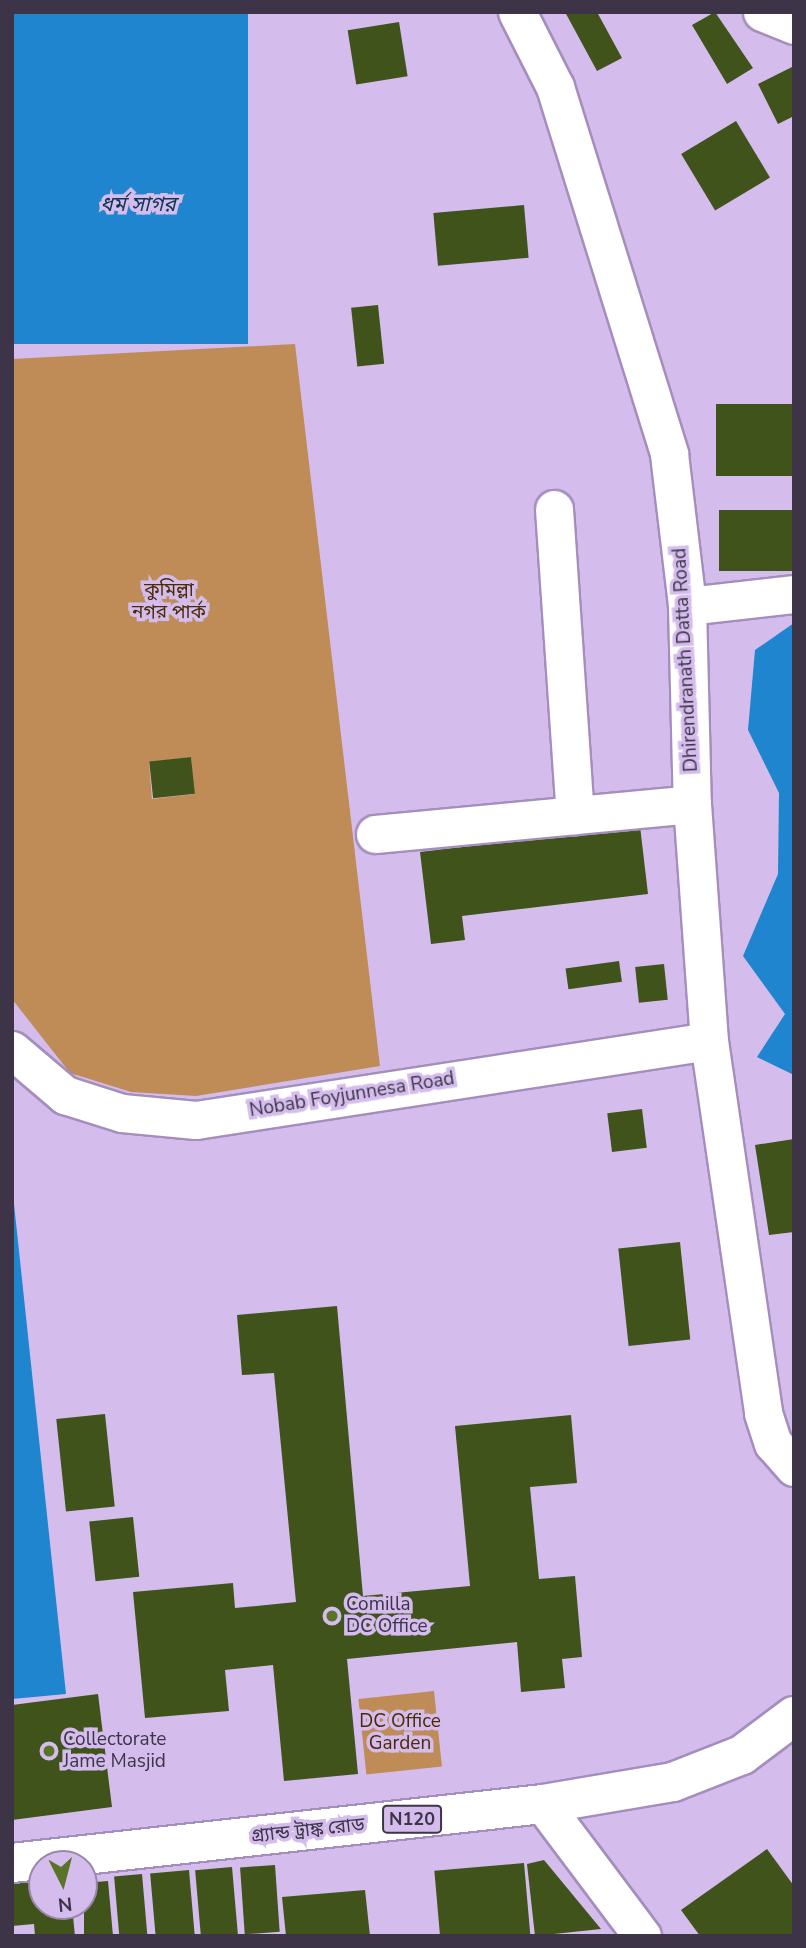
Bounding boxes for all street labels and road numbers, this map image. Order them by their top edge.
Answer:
street label: Dhirendranath Datta Road [669,547,703,773]
street label: Nobab Foyjunnesa Road [248,1068,456,1122]
road number: N120 [380,1804,444,1833]
street label: গ্র্যান্ড ট্রাঙ্ক রোড [250,1814,366,1848]

